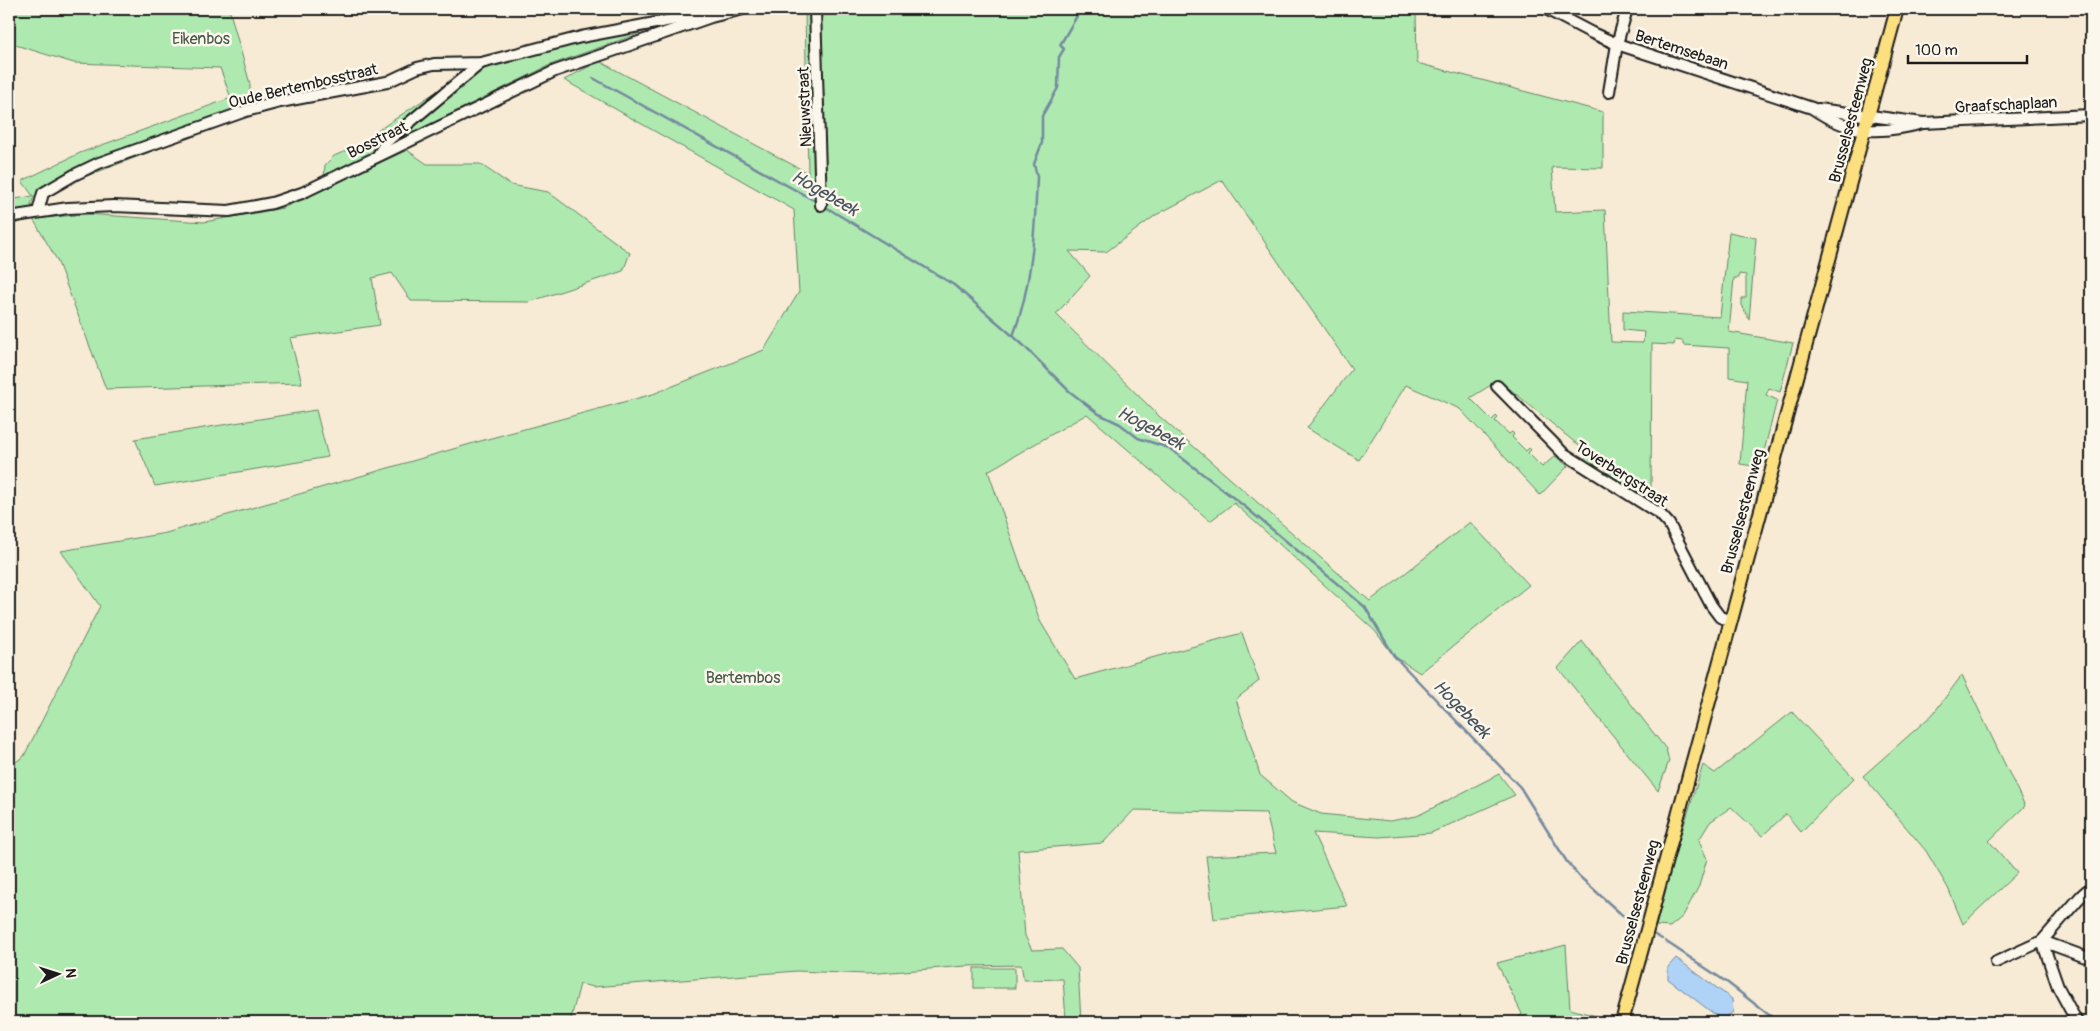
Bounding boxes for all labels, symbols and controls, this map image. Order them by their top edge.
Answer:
street label: Bertemsebaan [1632,25,1731,74]
park label: Eikenbos [172,29,230,49]
scale bar [1908,32,2026,64]
text: 100 m [1915,41,1958,60]
street label: Brusselsesteenweg [1825,56,1877,185]
street label: Oude Bertembosstraat [227,59,380,113]
street label: Nieuwstraat [794,66,816,148]
street label: Graafschaplaan [1954,92,2058,118]
street label: Bosstraat [344,116,412,163]
water label: Hogebeek [787,165,863,222]
water label: Hogebeek [1113,401,1190,456]
street label: Toverbergstraat [1571,436,1672,512]
street label: Brusselsesteenweg [1717,447,1769,576]
park label: Bertembos [706,668,780,688]
water label: Hogebeek [1428,675,1496,745]
street label: Brusselsesteenweg [1612,838,1664,967]
north arrow [32,948,82,998]
text: N [62,968,79,978]

